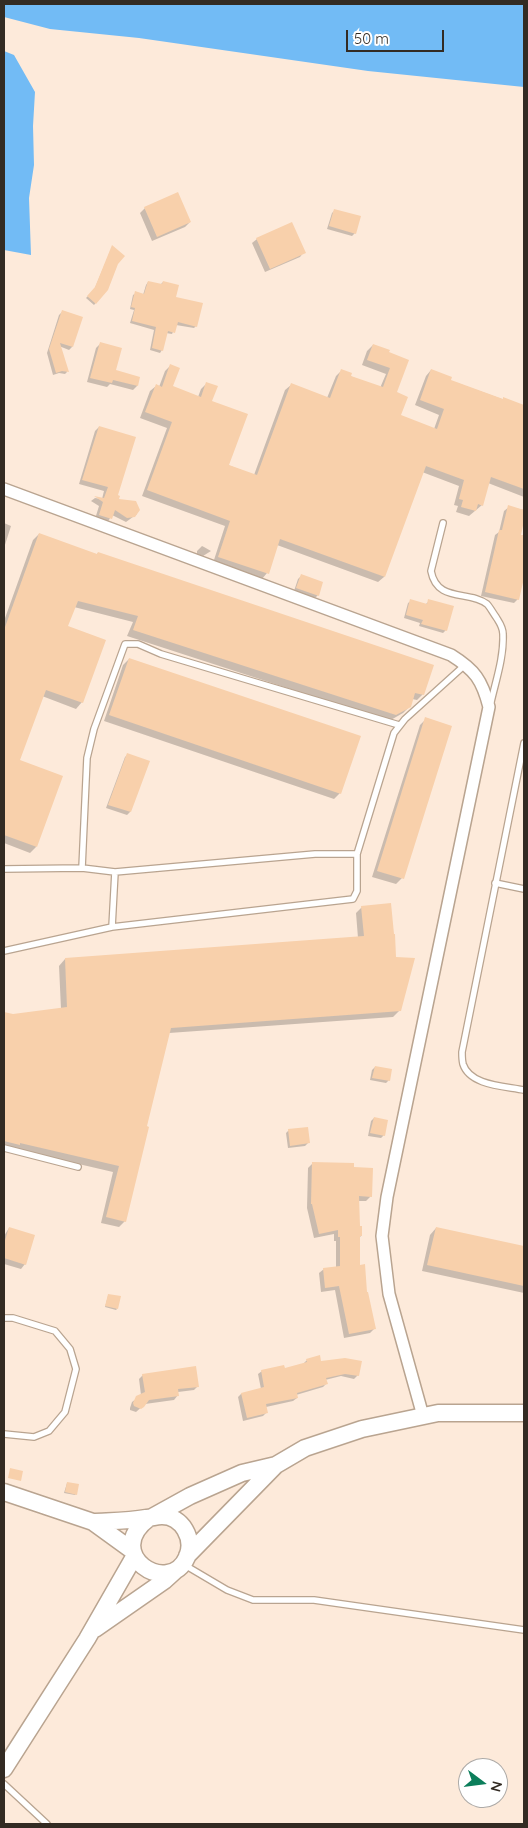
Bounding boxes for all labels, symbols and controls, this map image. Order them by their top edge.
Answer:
scale bar [348,20,446,52]
text: 50 m [354,29,389,48]
north arrow [458,1758,508,1808]
text: N [486,1779,507,1794]

